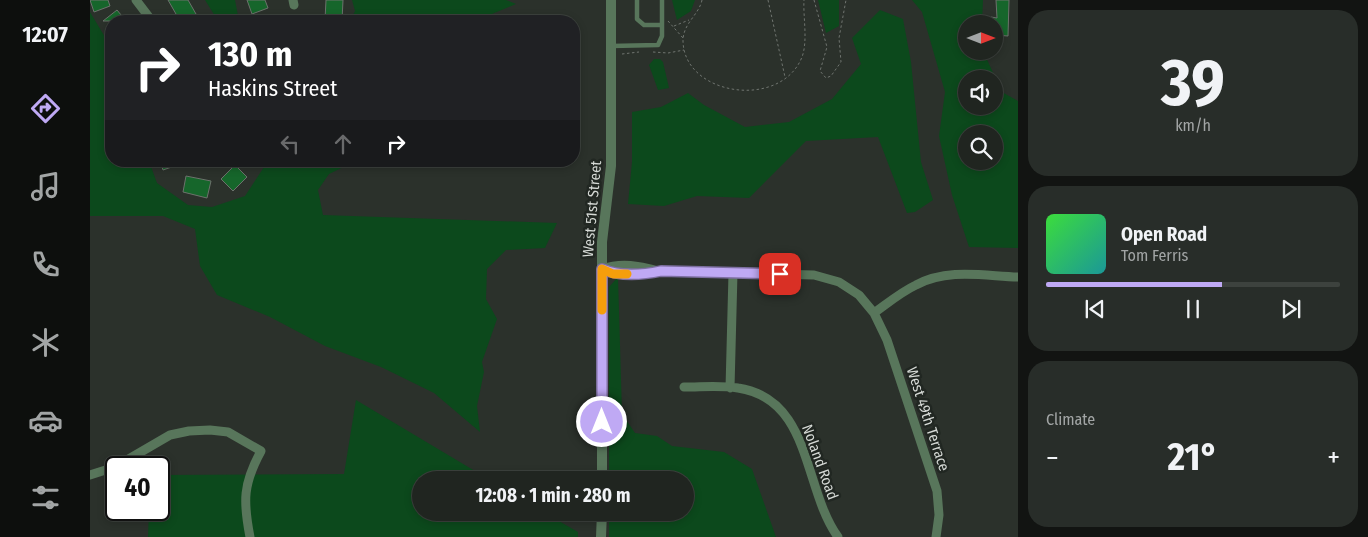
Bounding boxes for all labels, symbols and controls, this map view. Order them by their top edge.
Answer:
north arrow [958,15,1002,60]
map controls [958,15,1003,170]
text: 12:07 [22,21,68,48]
text: 130 m [208,33,292,75]
icon: right [125,35,190,100]
text: 39 [1161,44,1225,122]
button: sound [958,70,1003,115]
text: Haskins Street [208,75,337,102]
icon: directions [28,91,63,126]
text: km/h [1175,116,1211,135]
button: search [958,125,1003,170]
icon: left [276,130,304,158]
icon: ahead [329,130,357,158]
icon: right [382,130,410,158]
street label: West 51st Street [579,160,605,258]
icon: music [28,169,63,204]
text: Open Road [1121,223,1207,246]
text: Tom Ferris [1121,246,1188,265]
icon: phone [28,247,63,282]
pin [759,253,801,295]
icon: arrive [766,260,794,288]
icon: previous [1081,295,1109,323]
icon: pause [1179,295,1207,323]
icon: next [1277,295,1305,323]
icon: climate [28,325,63,360]
street label: West 49th Terrace [903,365,953,473]
position arrow [575,395,627,447]
icon: car [28,403,63,438]
text: Climate [1046,410,1095,429]
street label: Noland Road [798,422,842,502]
text: 21° [1168,434,1218,480]
text: − [1046,441,1059,474]
text: + [1327,441,1340,474]
speed limit sign: 40 [105,456,170,521]
icon: filters [28,480,63,515]
text: 12:08 · 1 min · 280 m [475,484,631,507]

